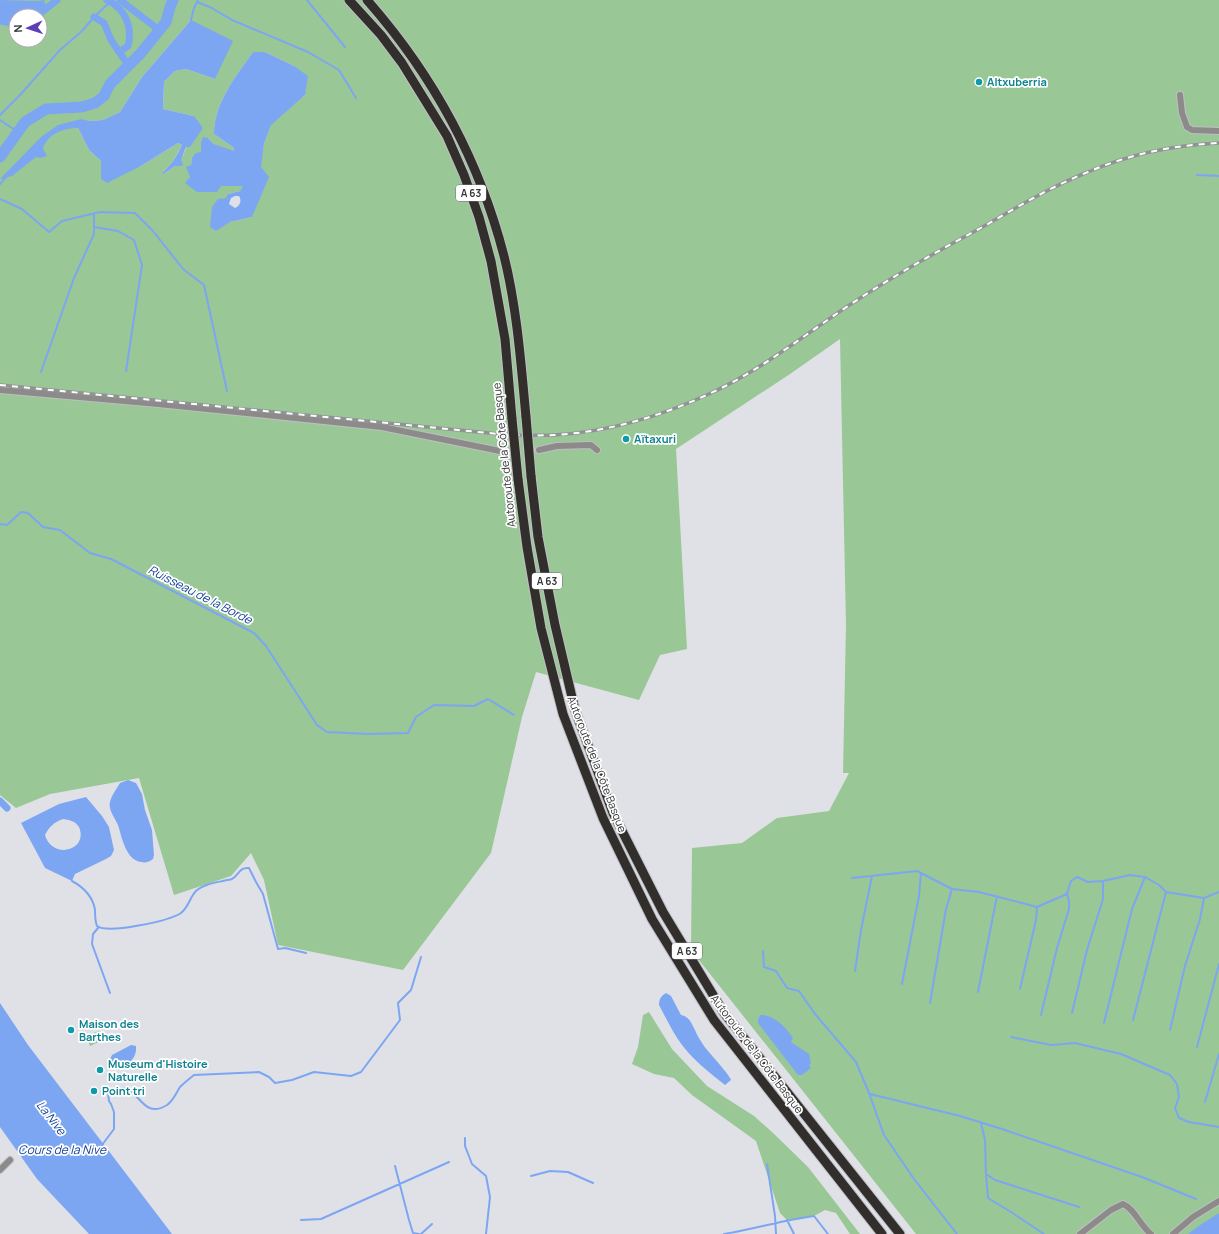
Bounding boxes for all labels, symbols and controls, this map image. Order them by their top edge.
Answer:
north arrow [8,8,48,48]
text: N [10,24,25,33]
place label: Altxuberria [987,74,1047,89]
marker: Altxuberria [974,77,984,87]
road number: A 63 [456,185,486,201]
street label: Autoroute de la Côte Basque [488,381,519,528]
place label: Aïtaxuri [634,431,676,446]
marker: Aïtaxuri [621,434,631,444]
water label: Ruisseau de la Borde [145,561,256,629]
road number: A 63 [532,573,562,589]
street label: Autoroute de la Côte Basque [564,693,631,835]
road number: A 63 [672,943,702,959]
street label: Autoroute de la Côte Basque [708,991,807,1117]
place label: Maison des Barthes [79,1016,139,1044]
marker: Maison des Barthes [66,1025,76,1035]
place label: Museum d'Histoire Naturelle [108,1056,208,1084]
marker: Museum d'Histoire Naturelle [95,1065,105,1075]
place label: Point tri [102,1083,145,1098]
marker: Point tri [89,1086,99,1096]
water label: La Nive [33,1097,71,1139]
water label: Cours de la Nive [18,1141,107,1158]

